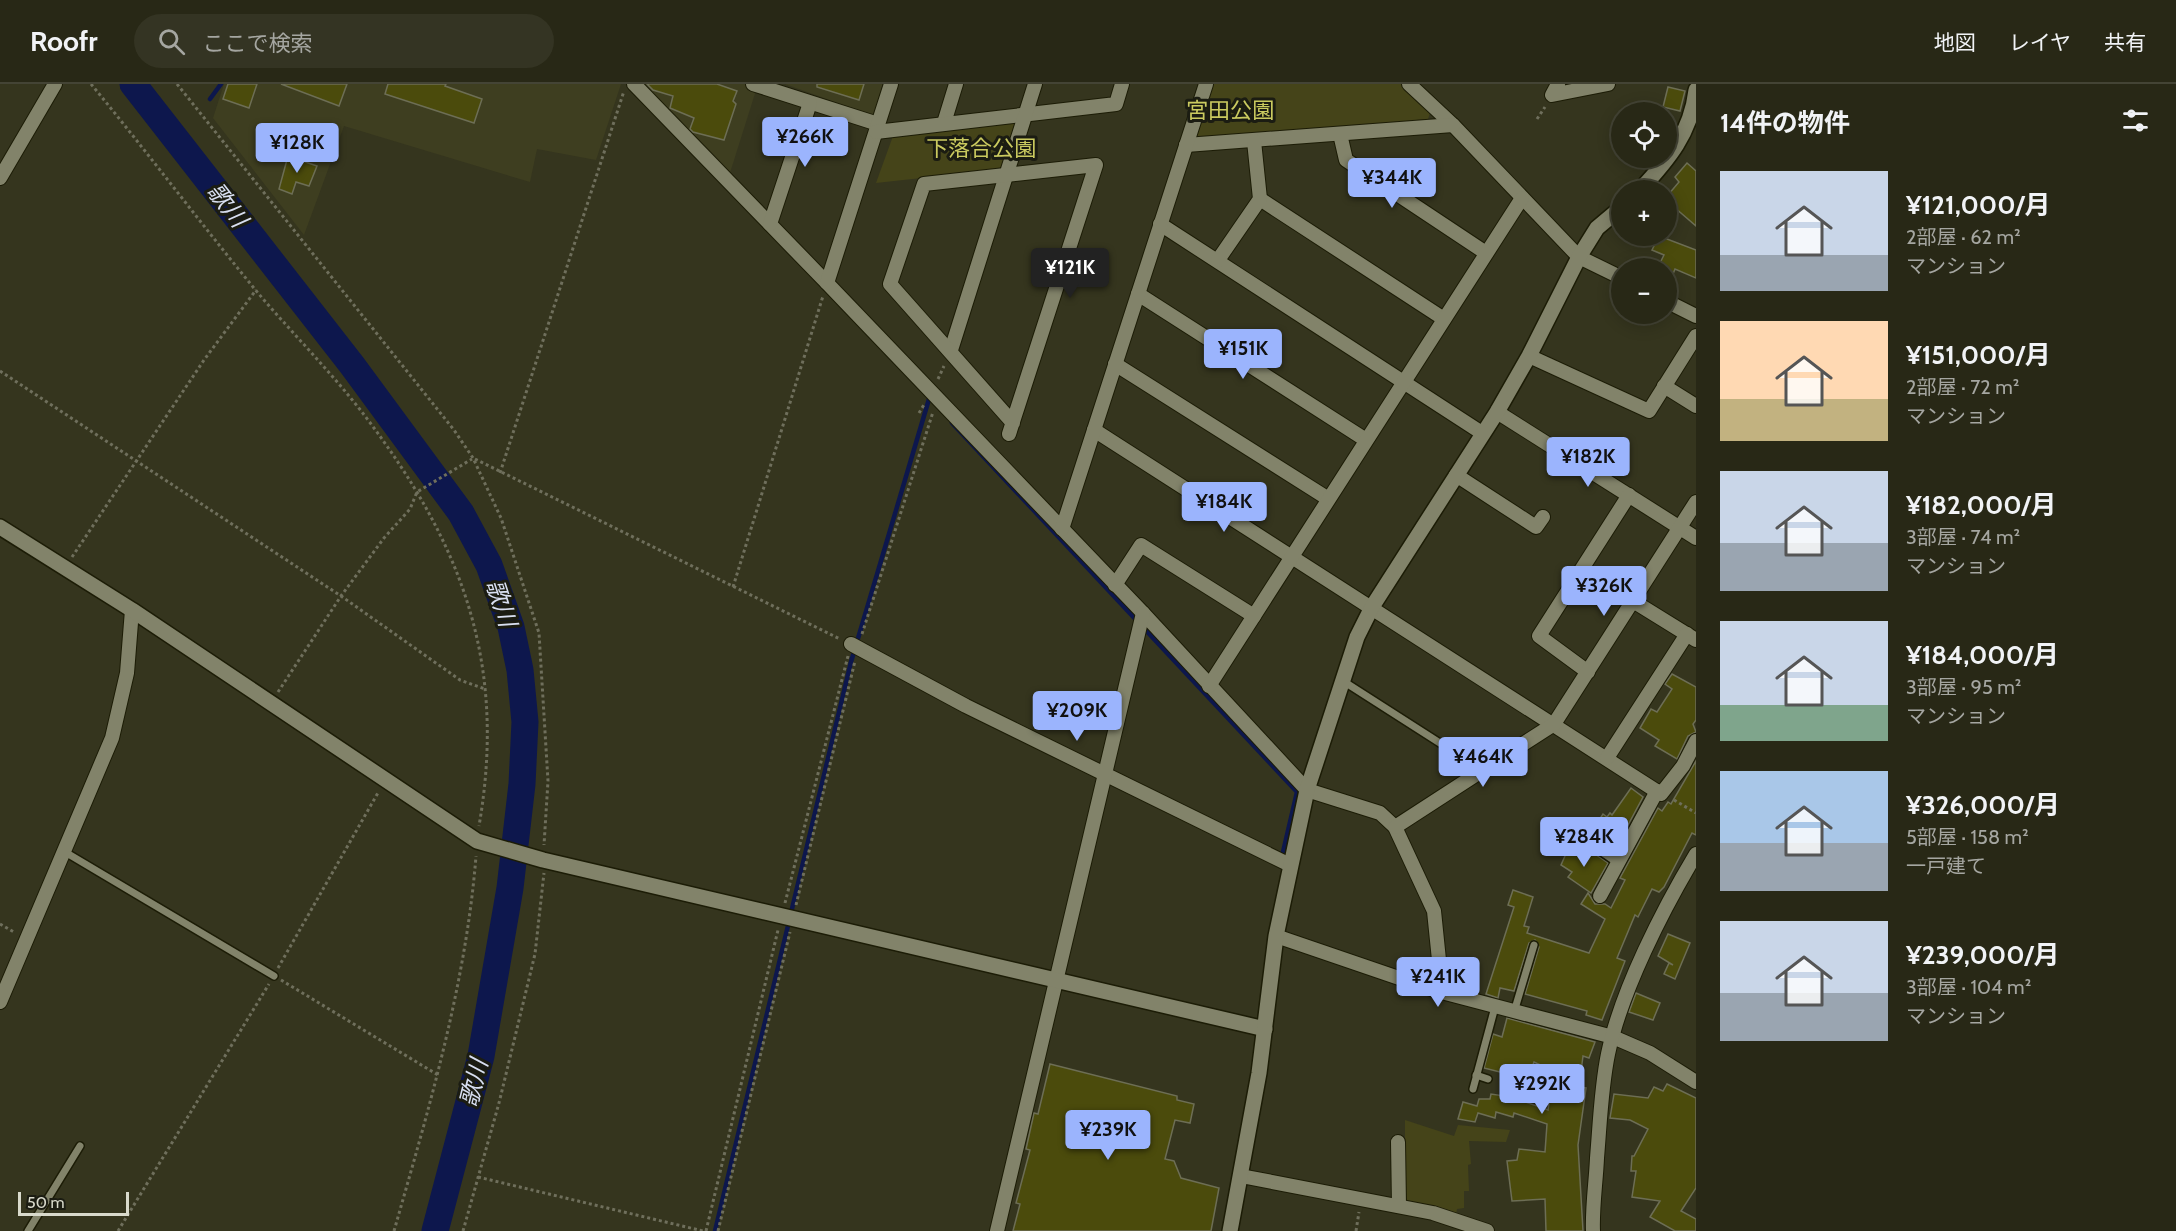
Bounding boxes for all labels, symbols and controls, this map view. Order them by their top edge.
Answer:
search box [134,14,554,68]
text: Roofr [30,24,98,58]
icon: search [155,25,188,58]
text: ここで検索 [203,30,313,57]
text: 地図 [1934,30,1976,55]
text: レイヤ [2009,30,2071,55]
text: 共有 [2104,30,2146,55]
park label: 宮田公園 [1186,97,1274,124]
map controls [1611,102,1677,324]
button: locate [1611,102,1677,168]
icon: filters [2119,104,2152,137]
text: 14件の物件 [1720,107,1850,139]
pin: ¥266K [763,117,847,168]
pin: ¥128K [255,123,339,174]
text: ¥266K [776,124,834,148]
text: ¥128K [270,130,324,154]
park label: 下落合公園 [926,135,1036,162]
pin: ¥344K [1350,158,1434,209]
text: ¥344K [1362,165,1422,189]
water label: 歌川 [201,177,255,235]
button: + [1611,180,1677,246]
text: ¥121,000/月 [1906,189,2051,221]
icon: home [1768,195,1840,267]
text: 2部屋 · 62 m² [1906,225,2021,249]
pin: ¥121K [1028,248,1112,299]
text: マンション [1906,254,2006,278]
text: ¥121K [1045,255,1095,279]
button: − [1611,258,1677,324]
pin: ¥151K [1201,329,1285,380]
text: ¥151K [1218,336,1268,360]
text: ¥151,000/月 [1906,339,2051,371]
icon: home [1768,345,1840,417]
text: 2部屋 · 72 m² [1906,375,2019,399]
text: マンション [1906,404,2006,428]
pin: ¥182K [1546,437,1630,488]
text: ¥182K [1561,444,1615,468]
pin: ¥184K [1182,482,1266,533]
text: ¥184K [1196,489,1252,513]
text: ¥182,000/月 [1906,489,2057,521]
icon: home [1768,495,1840,567]
text: 3部屋 · 74 m² [1906,525,2020,549]
text: マンション [1906,554,2006,578]
pin: ¥326K [1562,566,1646,617]
text: ¥326K [1575,573,1633,597]
water label: 歌川 [480,576,524,633]
text: ¥184,000/月 [1906,639,2059,671]
icon: home [1768,645,1840,717]
text: 3部屋 · 95 m² [1906,675,2021,699]
pin: ¥209K [1035,691,1119,742]
text: ¥209K [1047,698,1107,722]
text: マンション [1906,704,2006,728]
pin: ¥464K [1441,737,1525,788]
text: ¥464K [1453,744,1513,768]
text: ¥326,000/月 [1906,789,2060,821]
icon: home [1768,795,1840,867]
pin: ¥284K [1542,817,1626,868]
text: ¥284K [1554,824,1614,848]
text: 5部屋 · 158 m² [1906,825,2029,849]
text: 一戸建て [1906,854,1986,878]
text: ¥239,000/月 [1906,939,2060,971]
icon: home [1768,945,1840,1017]
pin: ¥241K [1396,957,1480,1008]
text: ¥241K [1411,964,1465,988]
text: 3部屋 · 104 m² [1906,975,2031,999]
text: マンション [1906,1004,2006,1028]
water label: 歌川 [454,1053,494,1110]
pin: ¥292K [1500,1064,1584,1115]
text: ¥292K [1513,1071,1571,1095]
pin: ¥239K [1066,1110,1150,1161]
text: ¥239K [1079,1117,1137,1141]
scale bar [18,1189,129,1216]
text: 50 m [27,1193,64,1212]

